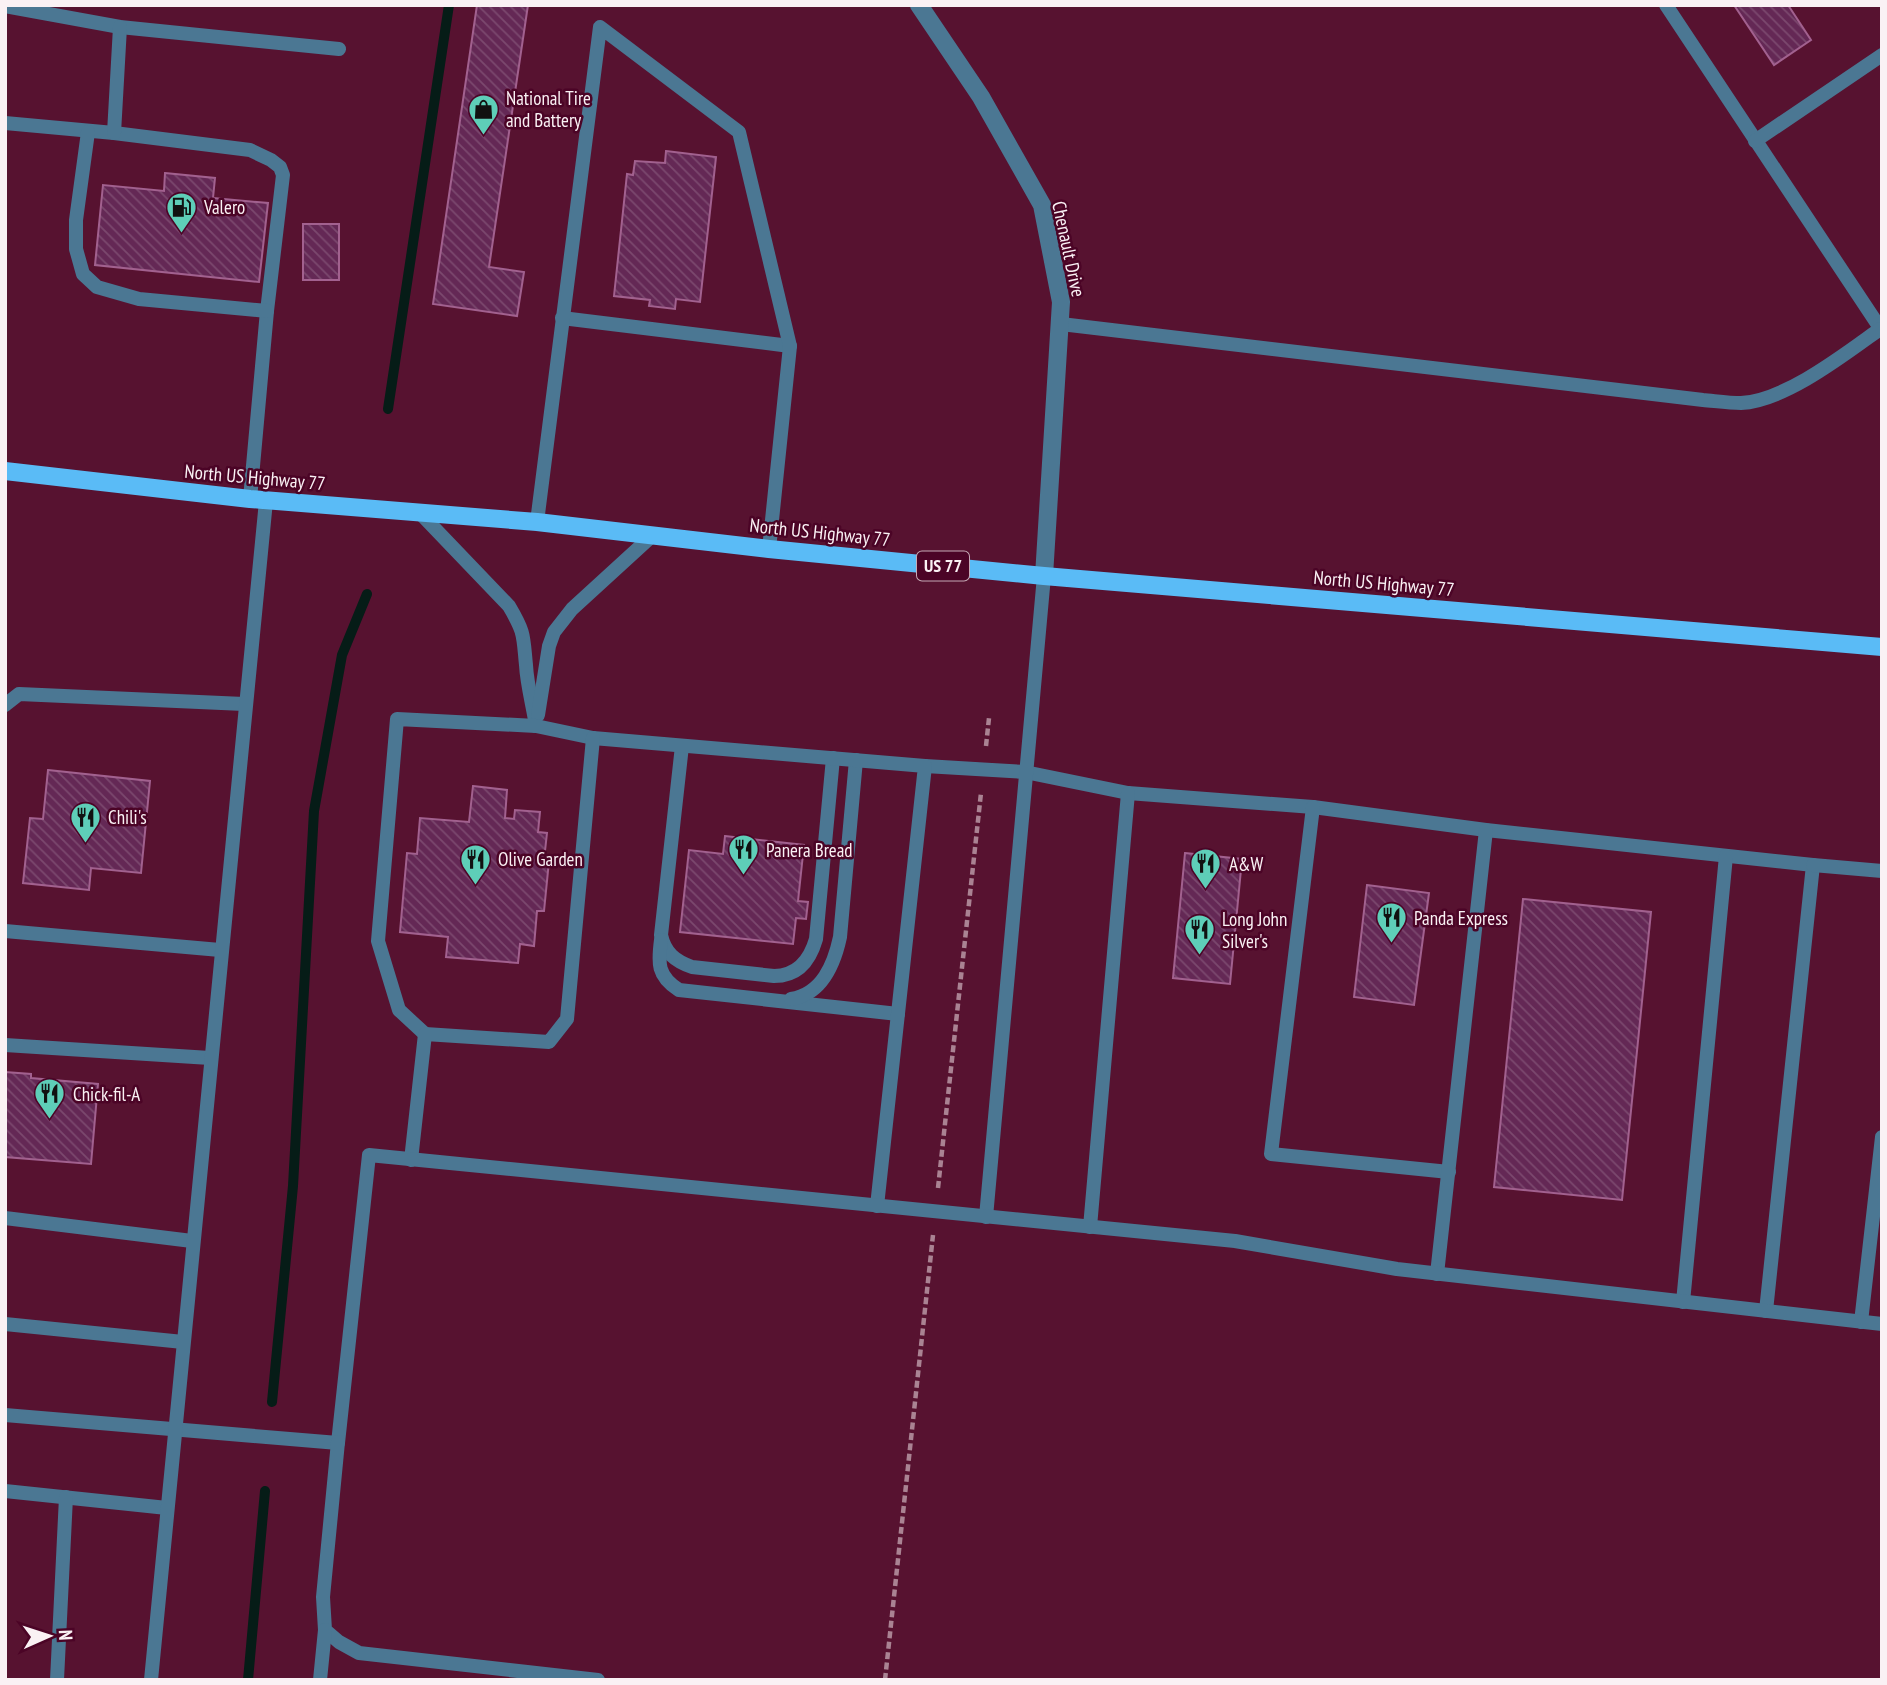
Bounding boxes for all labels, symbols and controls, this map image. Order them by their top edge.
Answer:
place label: National Tire and Battery [506,86,591,132]
shop icon: National Tire and Battery [466,92,500,136]
fuel station icon: Valero [164,190,198,234]
place label: Valero [203,195,245,219]
street label: Chenault Drive [1047,199,1091,299]
street label: North US Highway 77 [184,459,326,495]
street label: North US Highway 77 [749,513,891,551]
road number: US 77 [917,552,969,580]
street label: North US Highway 77 [1313,565,1455,601]
restaurant icon: Chili's [68,800,102,844]
place label: Chili's [108,805,147,829]
restaurant icon: Panera Bread [726,833,760,877]
place label: Panera Bread [766,838,853,862]
restaurant icon: Olive Garden [458,842,492,886]
place label: Olive Garden [498,847,583,871]
restaurant icon: A&W [1189,847,1223,891]
place label: A&W [1229,852,1263,876]
restaurant icon: Panda Express [1374,901,1408,945]
place label: Panda Express [1414,906,1508,930]
place label: Long John Silver's [1222,907,1287,953]
restaurant icon: Long John Silver's [1182,913,1216,957]
restaurant icon: Chick-fil-A [33,1077,67,1121]
place label: Chick-fil-A [73,1082,140,1106]
north arrow [14,1601,84,1671]
text: N [54,1629,78,1641]

